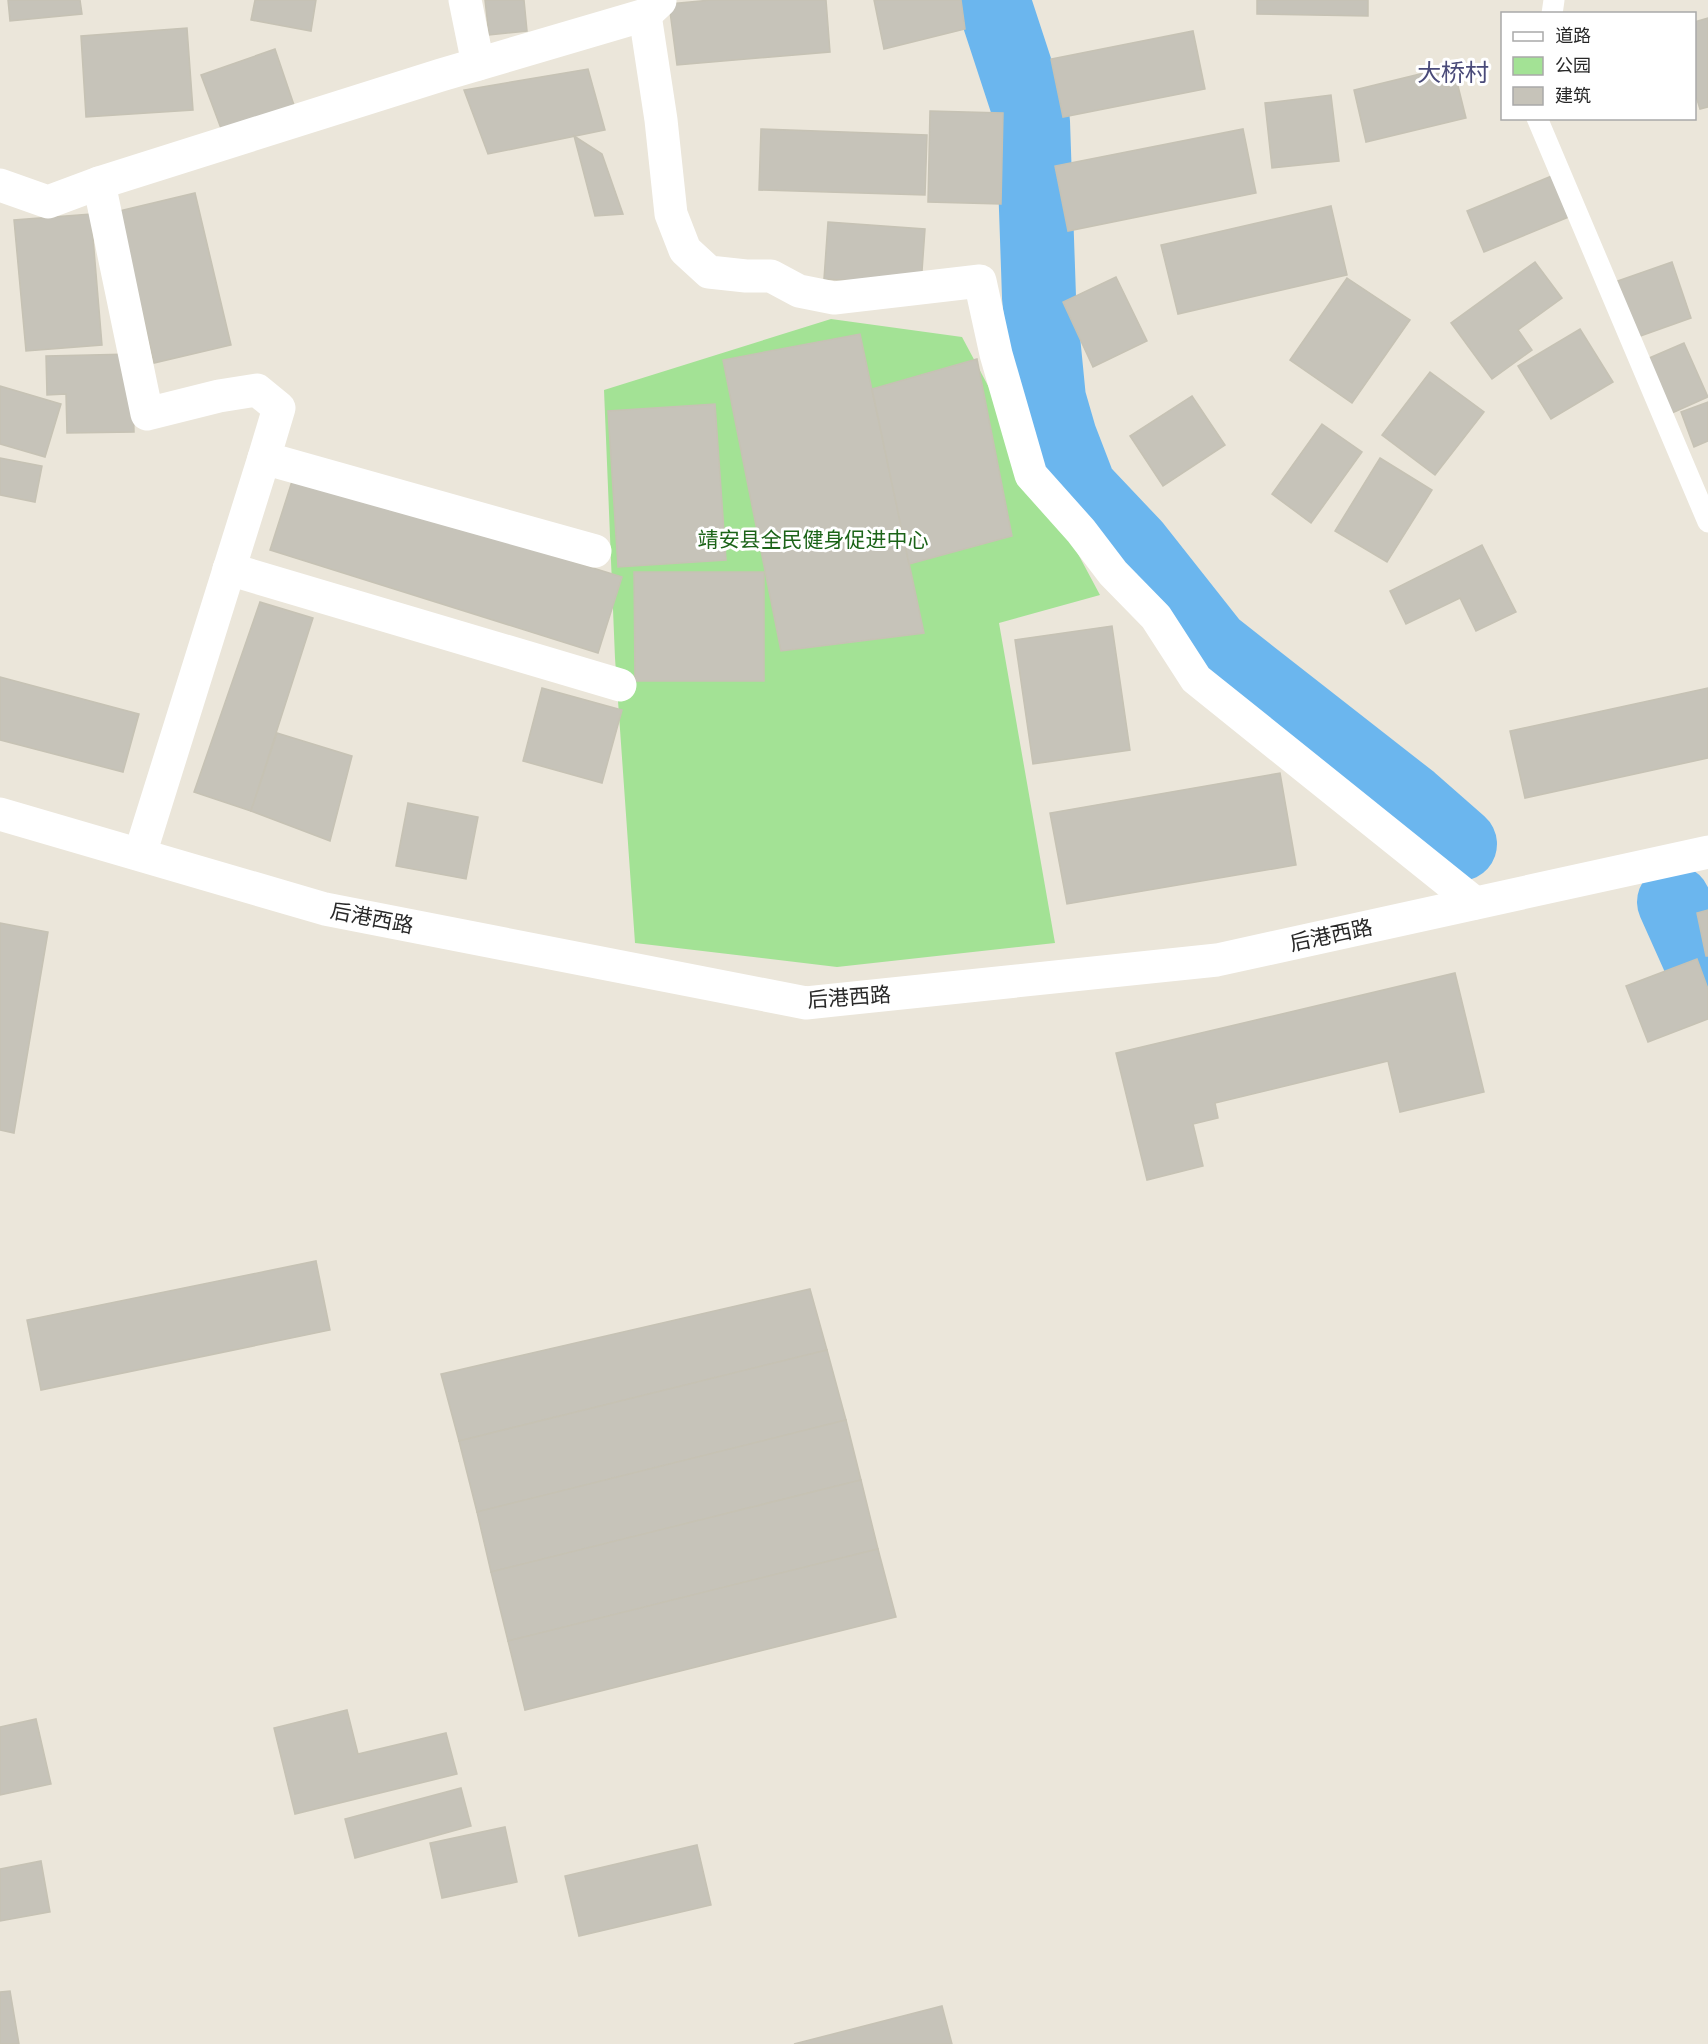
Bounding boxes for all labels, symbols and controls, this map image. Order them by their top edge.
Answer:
legend [1501,12,1696,120]
text: 道路 [1555,25,1591,47]
text: 公园 [1555,55,1591,77]
district label: 大桥村 [1417,58,1489,87]
text: 建筑 [1555,85,1591,107]
park label: 靖安县全民健身促进中心 [698,527,929,552]
street label: 后港西路 [328,898,416,938]
street label: 后港西路 [1287,914,1375,956]
street label: 后港西路 [806,982,892,1012]

